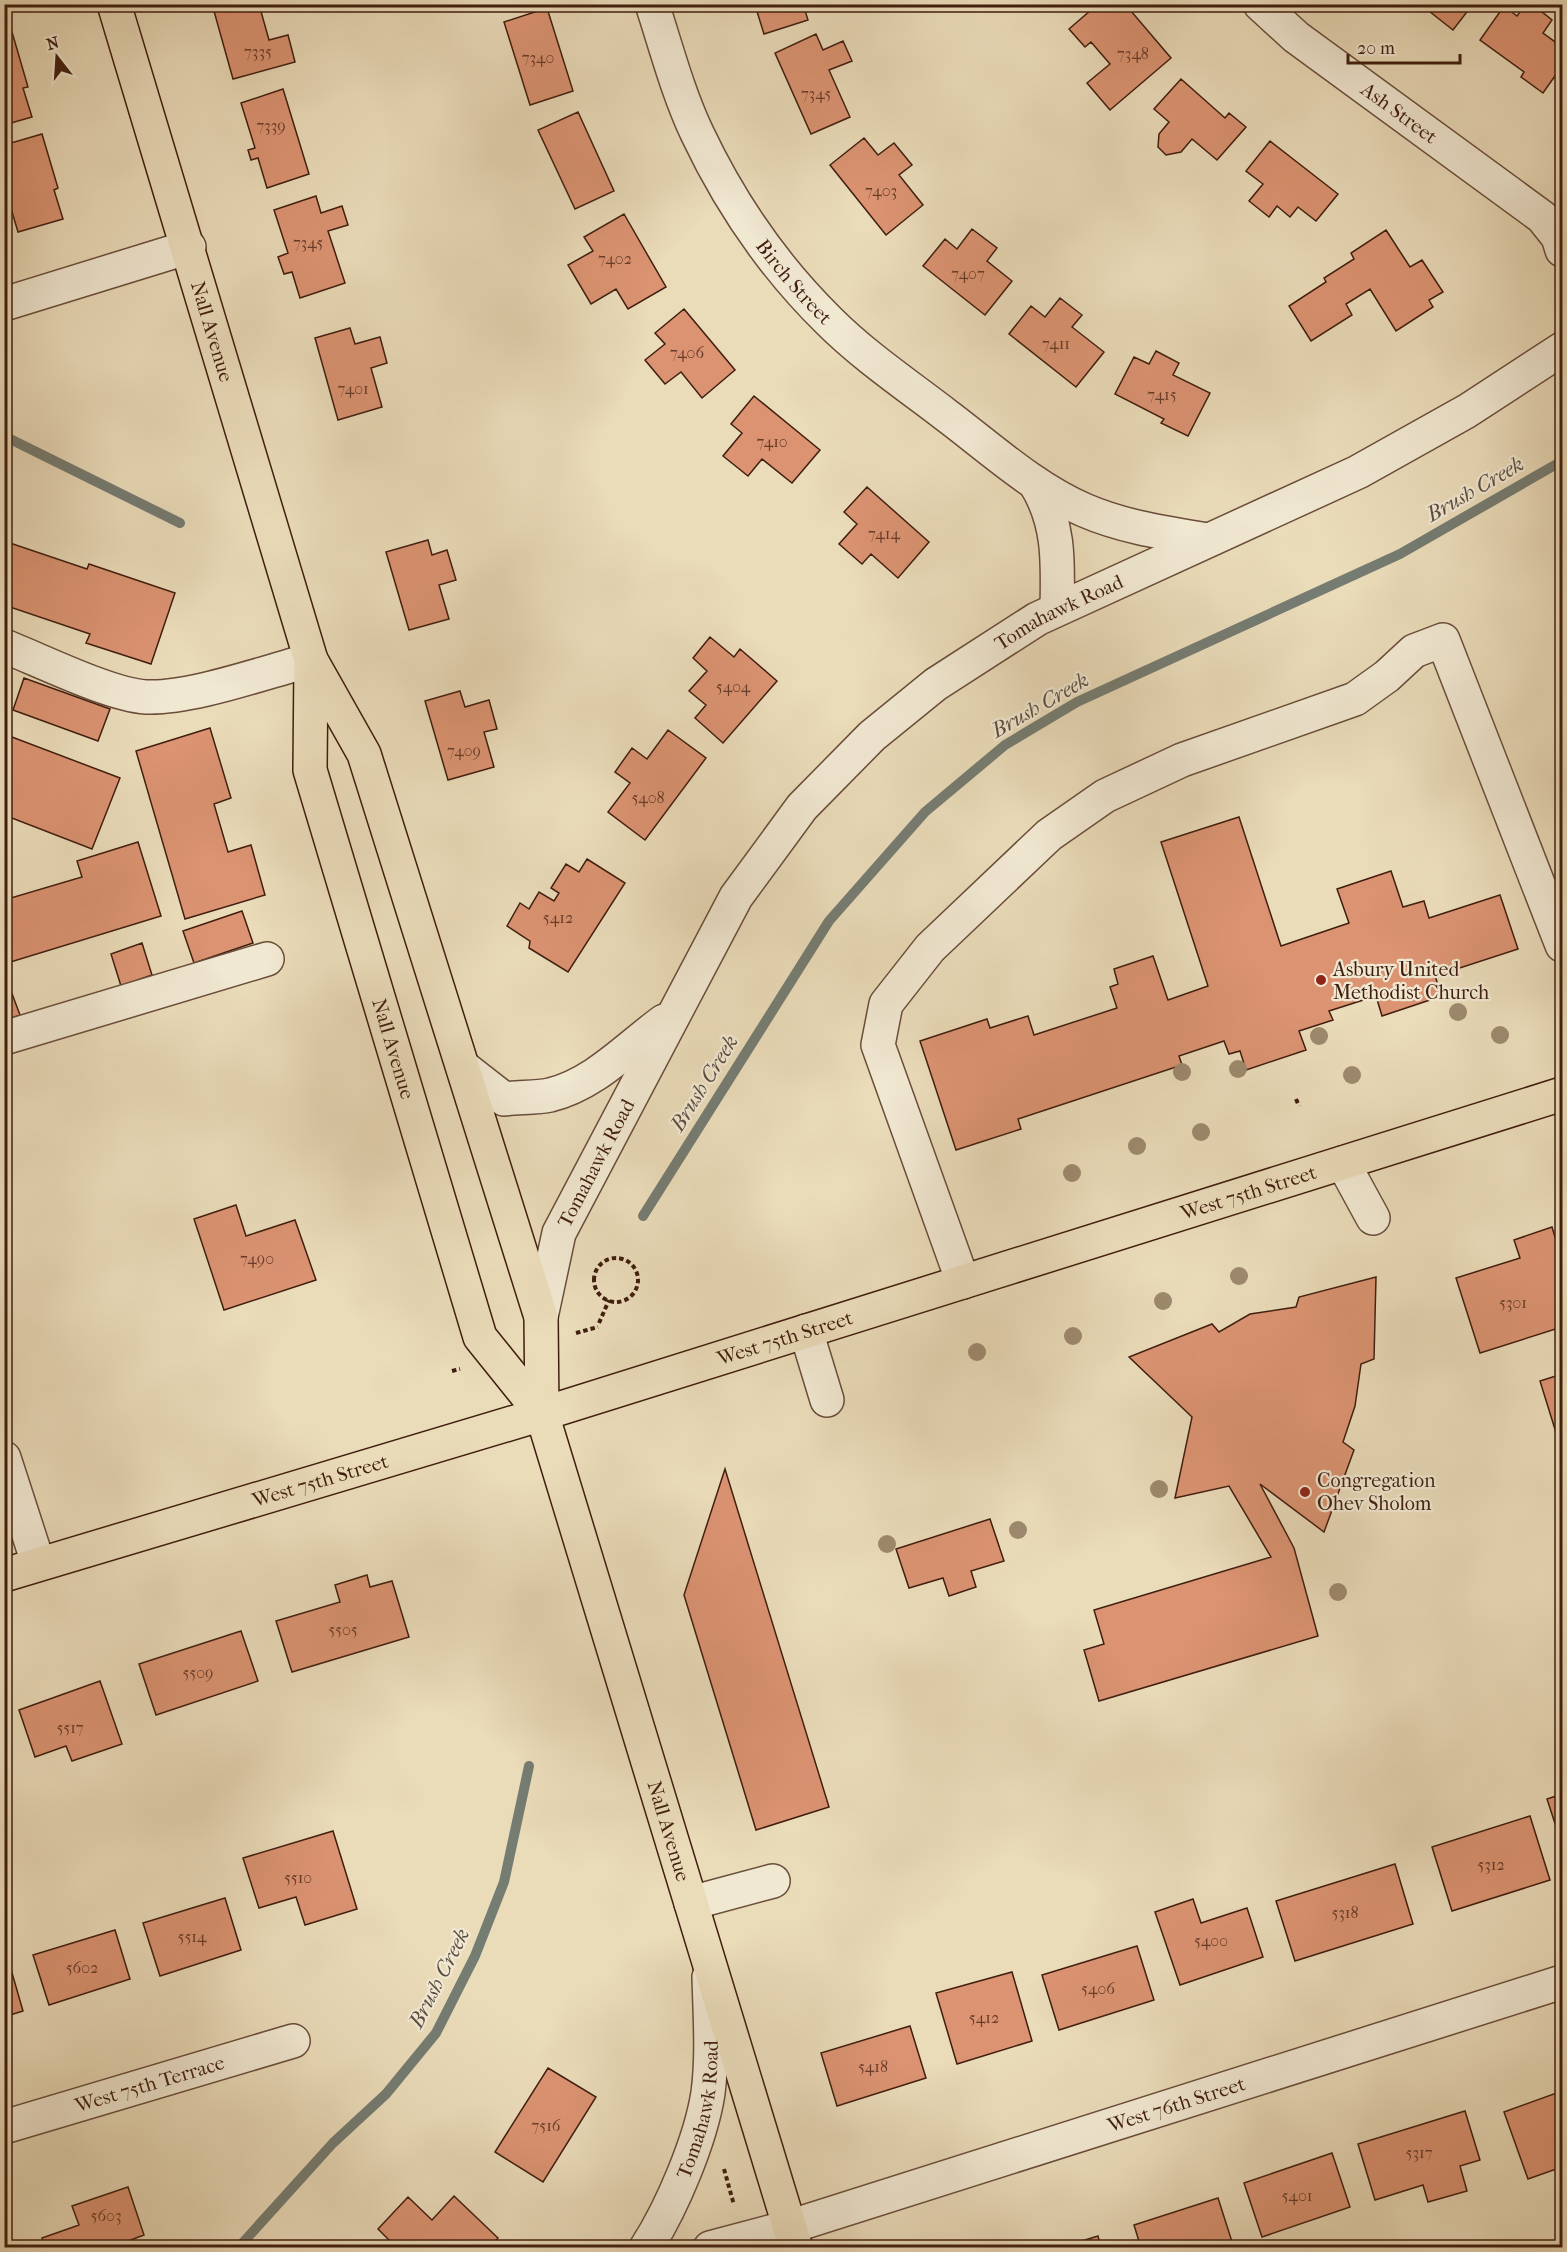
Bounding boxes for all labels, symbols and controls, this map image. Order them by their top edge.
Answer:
north arrow [27,27,87,87]
scale bar [1348,27,1460,65]
text: N [44,32,62,54]
text: 20 m [1357,38,1395,59]
house number: 7335 [244,42,272,61]
house number: 7348 [1117,44,1149,63]
house number: 7340 [522,48,554,67]
street label: Ash Street [1356,77,1442,149]
house number: 7345 [801,84,831,103]
house number: 7339 [256,116,286,135]
house number: 7403 [865,181,897,200]
house number: 7345 [293,233,323,252]
street label: Birch Street [751,235,836,329]
house number: 7402 [598,249,632,268]
house number: 7407 [951,264,985,283]
street label: Nall Avenue [186,279,238,385]
house number: 7411 [1042,334,1070,353]
house number: 7406 [670,343,704,362]
house number: 7401 [337,379,369,398]
house number: 7415 [1147,385,1177,404]
house number: 7410 [756,432,788,451]
water label: Brush Creek [1421,452,1528,527]
house number: 7414 [868,524,901,543]
street label: Tomahawk Road [990,570,1128,655]
water label: Brush Creek [986,668,1093,743]
house number: 5404 [716,677,751,696]
house number: 7409 [447,741,481,760]
house number: 5408 [631,788,665,807]
house number: 5412 [543,908,573,927]
place label: Asbury United Methodist Church [1332,958,1490,1004]
marker: Asbury United Methodist Church [1314,973,1328,987]
street label: Nall Avenue [367,996,419,1102]
water label: Brush Creek [665,1031,743,1136]
street label: Tomahawk Road [553,1094,640,1231]
street label: West 75th Street [1177,1161,1319,1225]
house number: 7490 [240,1249,274,1268]
house number: 5301 [1499,1293,1527,1312]
street label: West 75th Street [713,1306,856,1371]
street label: West 75th Street [249,1450,391,1512]
place label: Congregation Ohev Sholom [1317,1469,1436,1515]
marker: Congregation Ohev Sholom [1298,1485,1312,1499]
house number: 5505 [328,1620,358,1639]
house number: 5509 [183,1663,213,1682]
house number: 5517 [56,1718,84,1737]
street label: Nall Avenue [642,1778,695,1884]
house number: 5312 [1477,1855,1505,1874]
house number: 5510 [284,1868,312,1887]
house number: 5318 [1331,1903,1359,1922]
water label: Brush Creek [403,1924,474,2033]
house number: 5514 [178,1927,207,1946]
house number: 5400 [1194,1931,1228,1950]
house number: 5602 [66,1958,98,1977]
house number: 5406 [1081,1979,1115,1998]
house number: 5412 [969,2008,999,2027]
street label: Tomahawk Road [672,2039,723,2182]
street label: West 75th Terrace [71,2051,227,2118]
house number: 5418 [858,2057,888,2076]
street label: West 76th Street [1104,2072,1248,2138]
house number: 7516 [532,2116,561,2135]
house number: 5317 [1406,2143,1433,2162]
house number: 5401 [1282,2186,1312,2205]
house number: 5603 [91,2206,121,2225]

